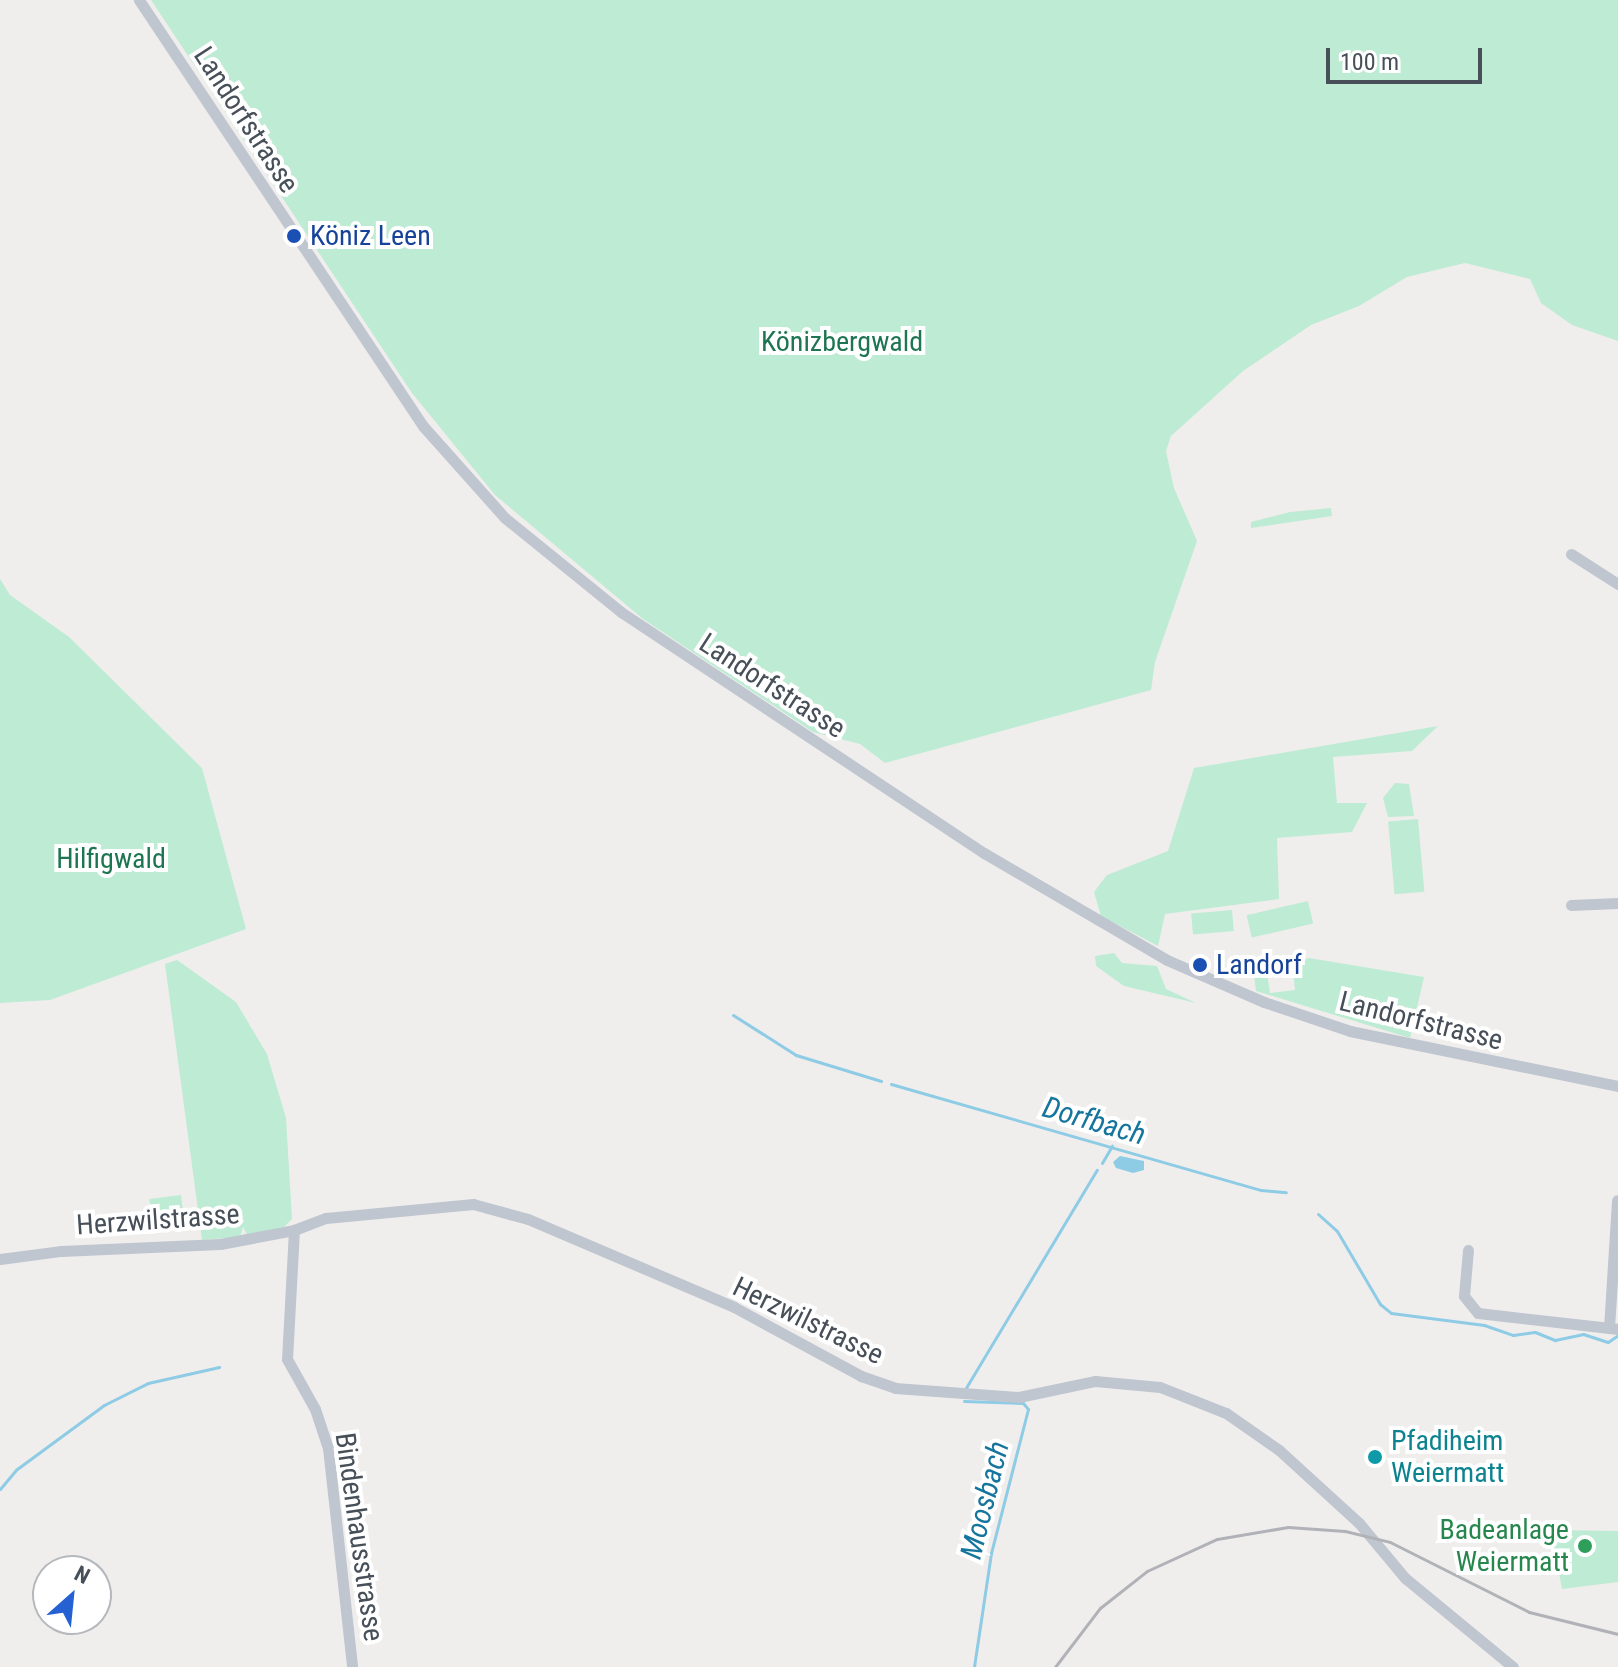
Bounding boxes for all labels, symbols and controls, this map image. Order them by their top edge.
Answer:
scale bar [1330,32,1486,82]
street label: Landorfstrasse [186,41,306,199]
text: 100 m [1340,48,1399,76]
place label: Köniz Leen [310,219,431,253]
marker: Köniz Leen [285,227,303,245]
park label: Könizbergwald [761,325,923,359]
street label: Landorfstrasse [693,626,851,746]
park label: Hilfigwald [56,842,166,876]
place label: Landorf [1216,948,1302,982]
marker: Landorf [1191,956,1209,974]
street label: Landorfstrasse [1336,985,1506,1057]
water label: Dorfbach [1038,1089,1150,1153]
street label: Herzwilstrasse [75,1198,241,1242]
street label: Herzwilstrasse [727,1270,889,1372]
place label: Pfadiheim Weiermatt [1391,1424,1504,1490]
street label: Bindenhausstrasse [328,1431,390,1643]
water label: Moosbach [953,1437,1017,1563]
marker: Pfadiheim Weiermatt [1366,1448,1384,1466]
place label: Badeanlage Weiermatt [1440,1513,1569,1579]
marker: Badeanlage Weiermatt [1576,1537,1594,1555]
north arrow [32,1555,112,1635]
text: N [71,1561,94,1589]

